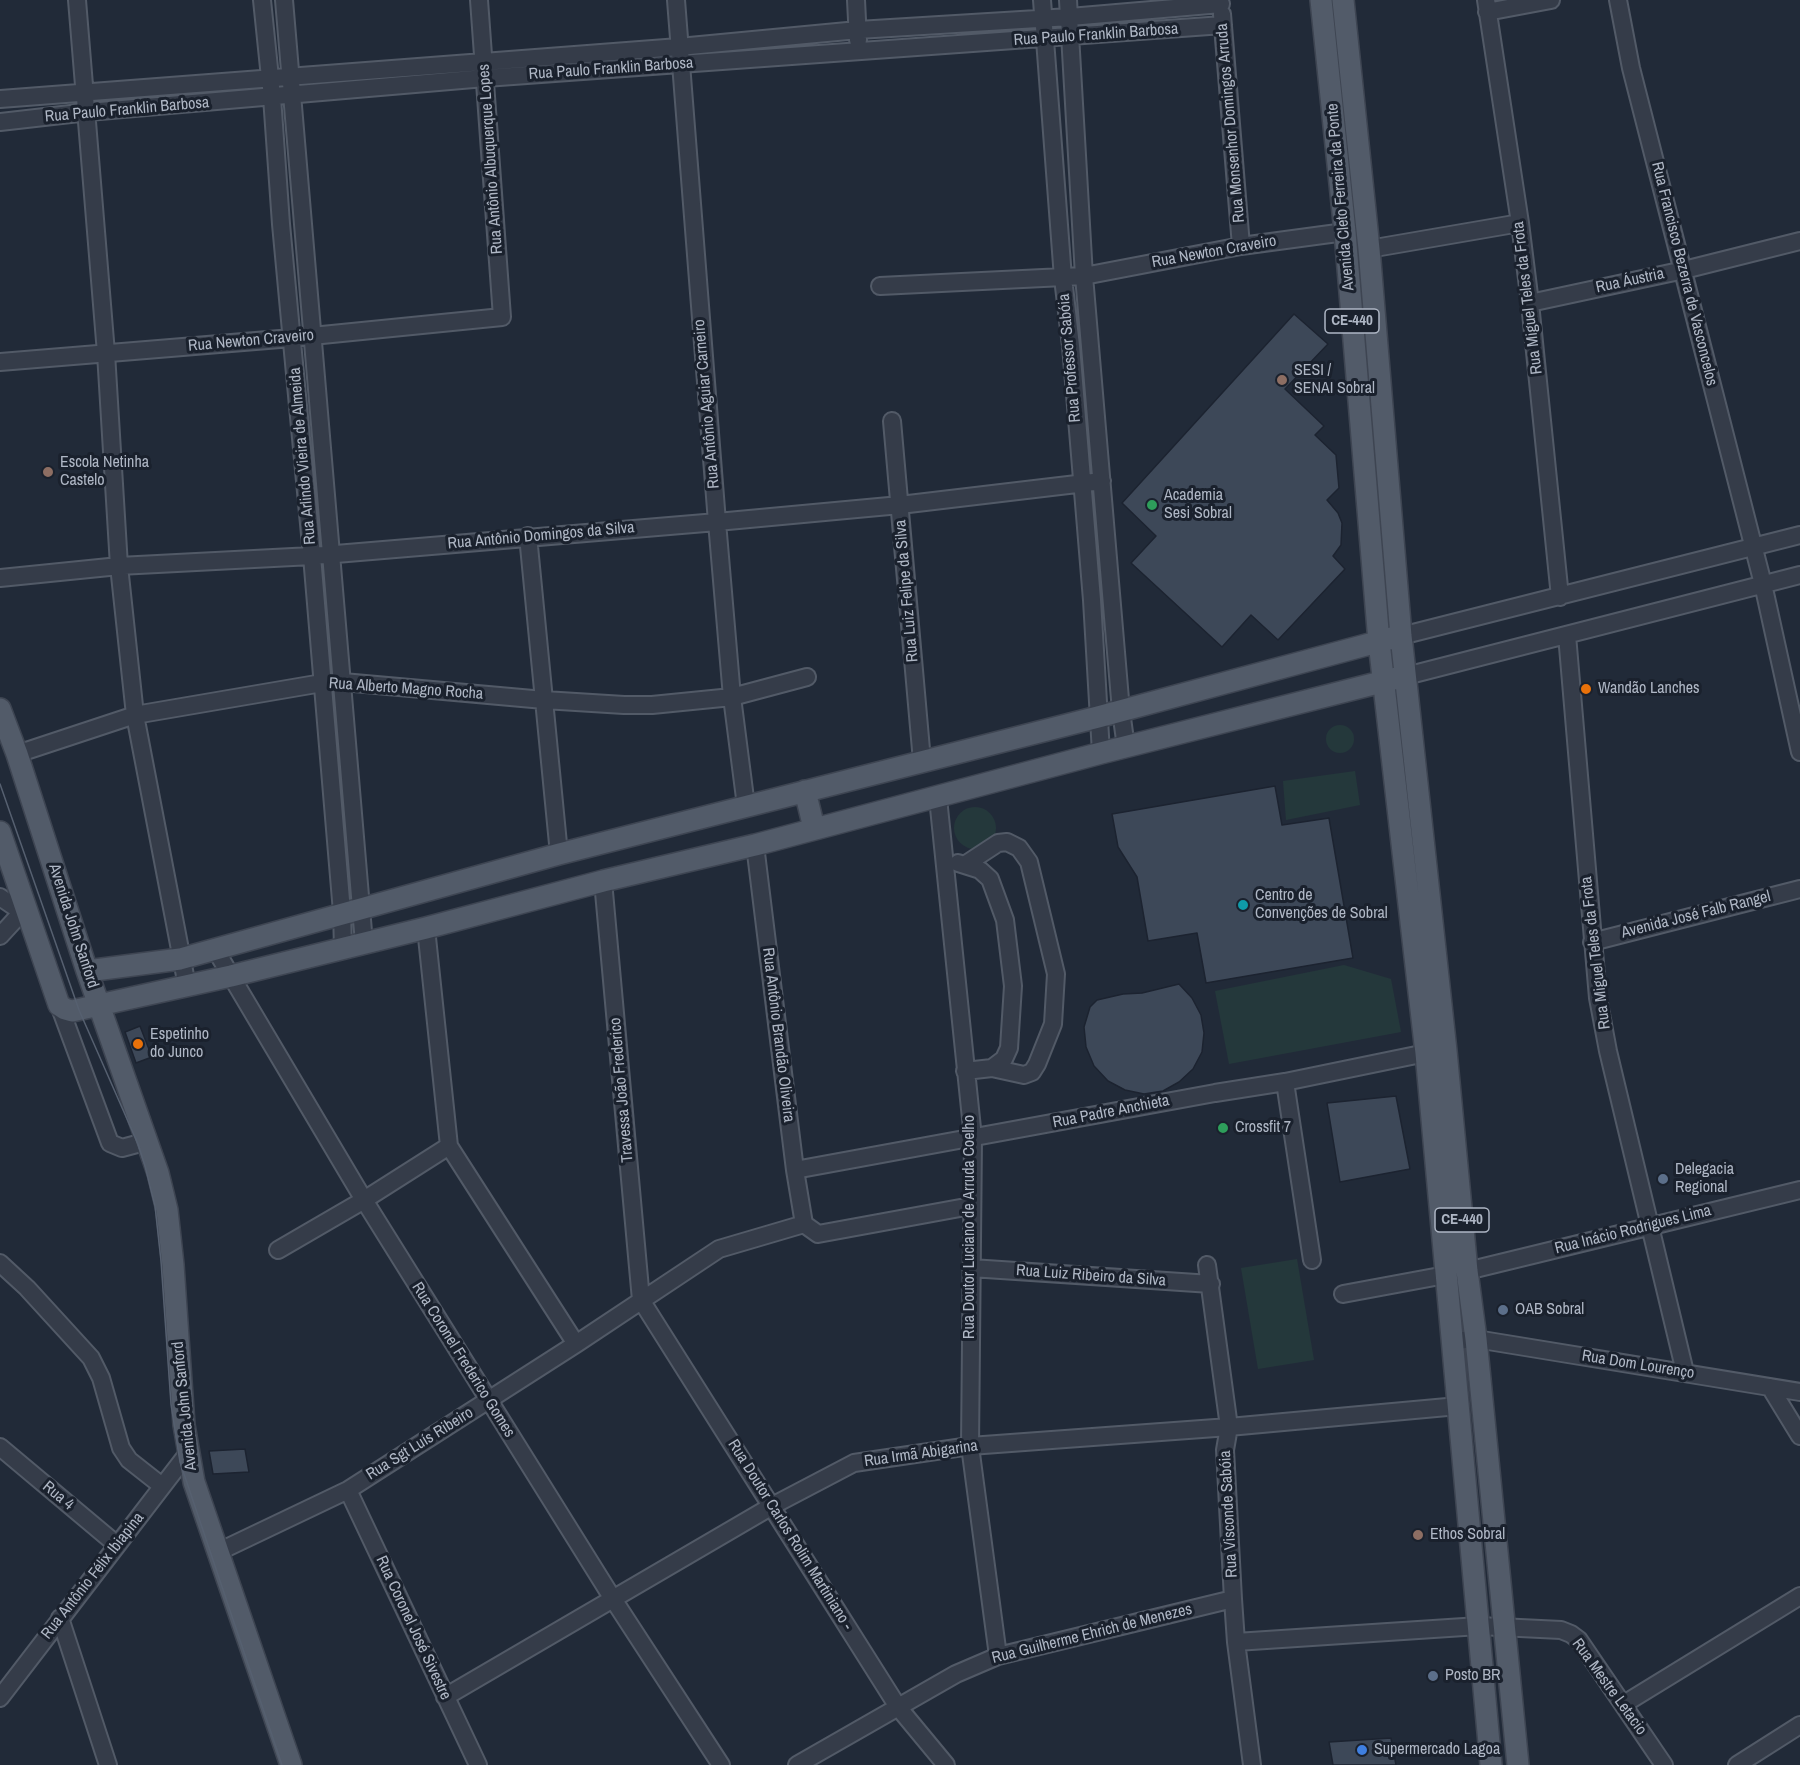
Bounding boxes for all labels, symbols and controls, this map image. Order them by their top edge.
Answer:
street label: Rua Paulo Franklin Barbosa [1013,20,1179,50]
street label: Rua Monsenhor Domingos Arruda [1213,23,1249,223]
street label: Rua Paulo Franklin Barbosa [528,54,694,84]
street label: Rua Antônio Albuquerque Lopes [475,63,507,255]
street label: Rua Paulo Franklin Barbosa [44,93,210,127]
street label: Avenida Cleto Ferreira da Ponte [1323,103,1359,291]
street label: Rua Francisco Bezerra de Vasconcelos [1647,160,1721,388]
street label: Rua Miguel Teles da Frota [1509,220,1547,376]
street label: Rua Newton Craveiro [1150,232,1278,272]
street label: Rua Áustria [1594,264,1666,298]
street label: Rua Professor Sabóia [1055,293,1085,423]
road number: CE-440 [1325,309,1379,333]
street label: Rua Antônio Aguiar Carneiro [690,319,724,489]
street label: Rua Newton Craveiro [187,326,315,356]
place label: SESI / SENAI Sobral [1294,361,1375,399]
street label: Rua Arlindo Vieira de Almeida [286,367,320,545]
marker: SESI / SENAI Sobral [1275,373,1289,387]
place label: Escola Netinha Castelo [60,453,149,491]
marker: Escola Netinha Castelo [41,465,55,479]
place label: Academia Sesi Sobral [1164,486,1232,524]
marker: Academia Sesi Sobral [1145,498,1159,512]
street label: Rua Antônio Domingos da Silva [447,518,635,554]
street label: Rua Luiz Felipe da Silva [891,519,923,663]
street label: Rua Alberto Magno Rocha [328,674,484,704]
place label: Wandão Lanches [1598,679,1700,699]
marker: Wandão Lanches [1579,682,1593,696]
street label: Avenida John Sanford [44,861,102,991]
street label: Rua Miguel Teles da Frota [1577,875,1615,1031]
place label: Centro de Convenções de Sobral [1255,886,1388,924]
street label: Avenida José Falb Rangel [1619,887,1773,943]
marker: Centro de Convenções de Sobral [1236,898,1250,912]
street label: Rua Antônio Brandão Oliveira [758,947,798,1123]
street label: Travessa João Frederico [606,1017,638,1163]
place label: Espetinho do Junco [150,1025,209,1063]
marker: Espetinho do Junco [131,1037,145,1051]
street label: Rua Padre Anchieta [1051,1091,1171,1133]
street label: Rua Doutor Luciano de Arruda Coelho [960,1115,980,1339]
place label: Crossfit 7 [1235,1118,1291,1138]
marker: Crossfit 7 [1216,1121,1230,1135]
place label: Delegacia Regional [1675,1160,1734,1198]
marker: Delegacia Regional [1656,1172,1670,1186]
street label: Rua Inácio Rodrigues Lima [1553,1201,1713,1259]
road number: CE-440 [1435,1208,1489,1232]
street label: Rua Luiz Ribeiro da Silva [1015,1261,1167,1291]
street label: Rua Coronel Frederico Gomes [407,1279,519,1441]
place label: OAB Sobral [1515,1300,1584,1320]
marker: OAB Sobral [1496,1303,1510,1317]
street label: Avenida John Sanford [169,1341,201,1471]
street label: Rua Dom Lourenço [1580,1347,1696,1383]
street label: Rua Sgt Luís Ribeiro [363,1403,477,1485]
street label: Rua Doutor Carlos Rolim Martiniano - [723,1436,857,1634]
street label: Rua Irmã Abigarina [863,1437,979,1471]
street label: Rua Visconde Sabóia [1216,1450,1242,1578]
street label: Rua 4 [38,1477,78,1515]
street label: Rua Antônio Félix Ibiapina [38,1509,148,1643]
place label: Ethos Sobral [1430,1525,1505,1545]
marker: Ethos Sobral [1411,1528,1425,1542]
street label: Rua Coronel José Sivestre [371,1553,455,1703]
street label: Rua Guilherme Ehrich de Menezes [990,1600,1194,1668]
street label: Rua Mestre Letacio [1568,1635,1650,1739]
place label: Posto BR [1445,1666,1500,1686]
marker: Posto BR [1426,1669,1440,1683]
place label: Supermercado Lagoa [1374,1740,1500,1760]
marker: Supermercado Lagoa [1355,1743,1369,1757]

